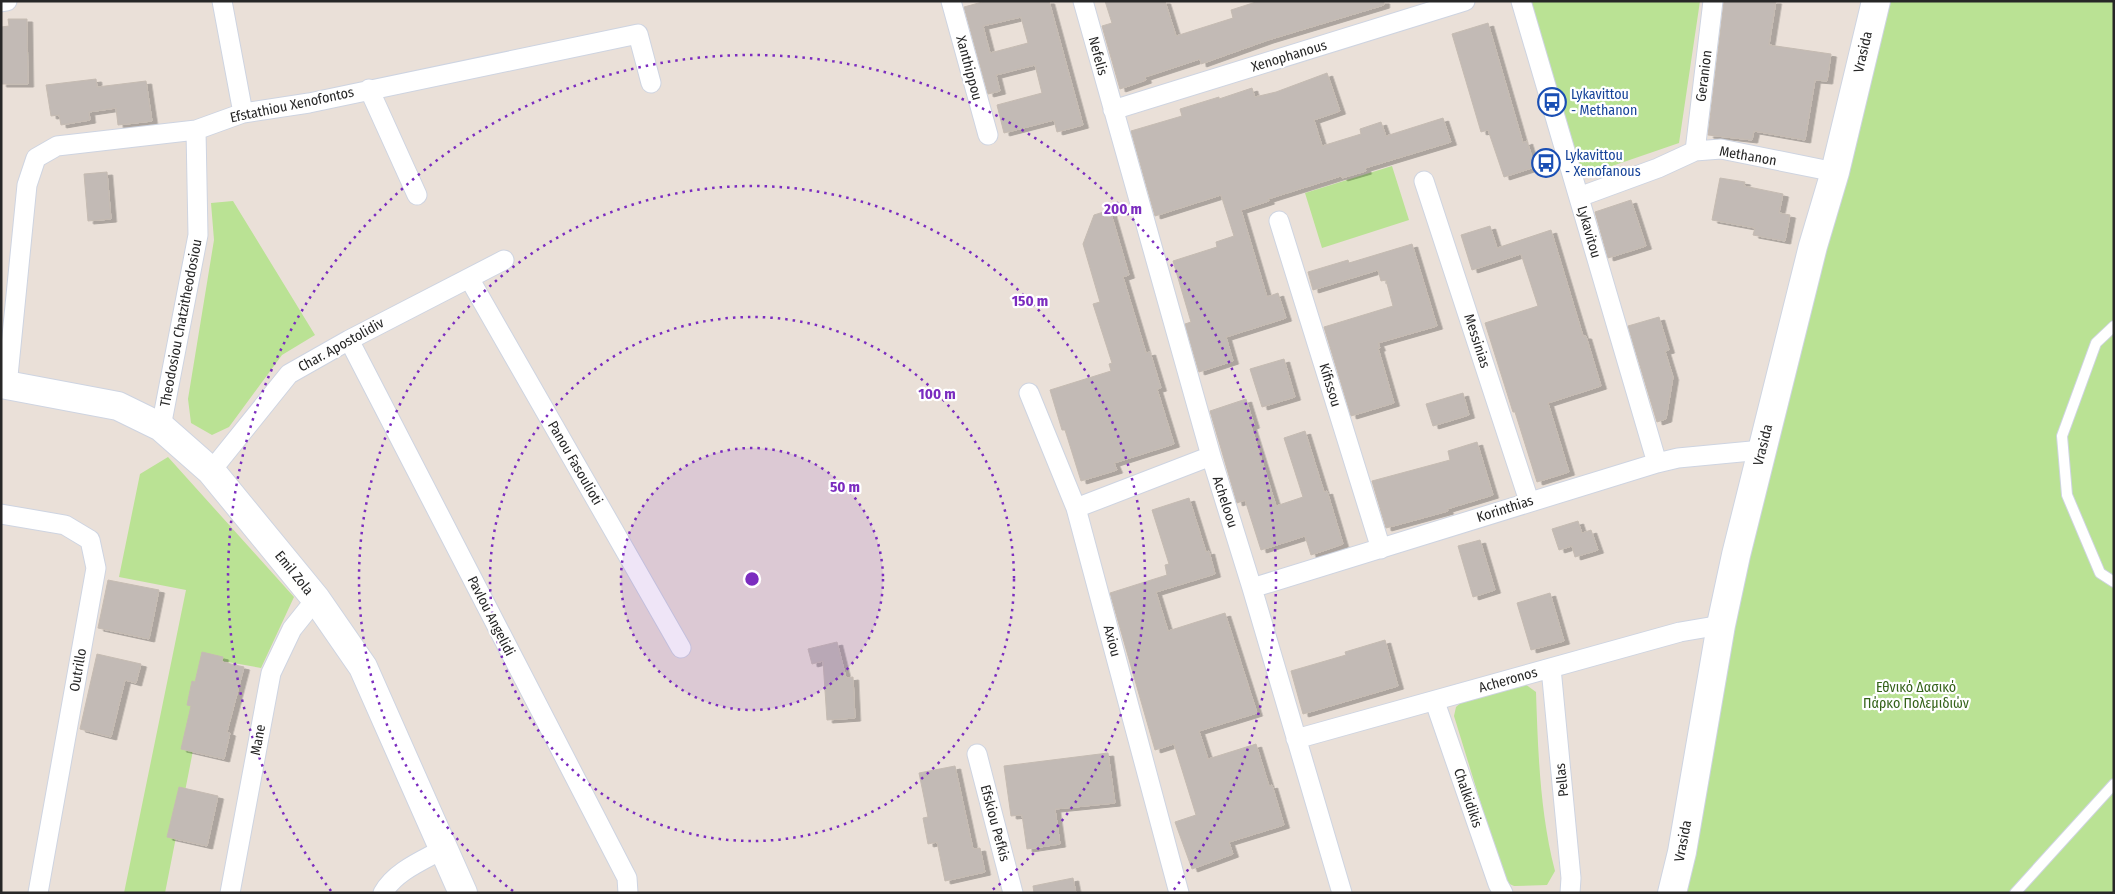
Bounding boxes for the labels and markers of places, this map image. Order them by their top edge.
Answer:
place label: Lykavittou - Methanon [1571,86,1637,119]
bus stop icon: Lykavittou - Methanon [1537,87,1567,117]
place label: Lykavittou - Xenofanous [1565,147,1641,180]
bus stop icon: Lykavittou - Xenofanous [1531,148,1561,178]
centre of rings [743,570,761,588]

